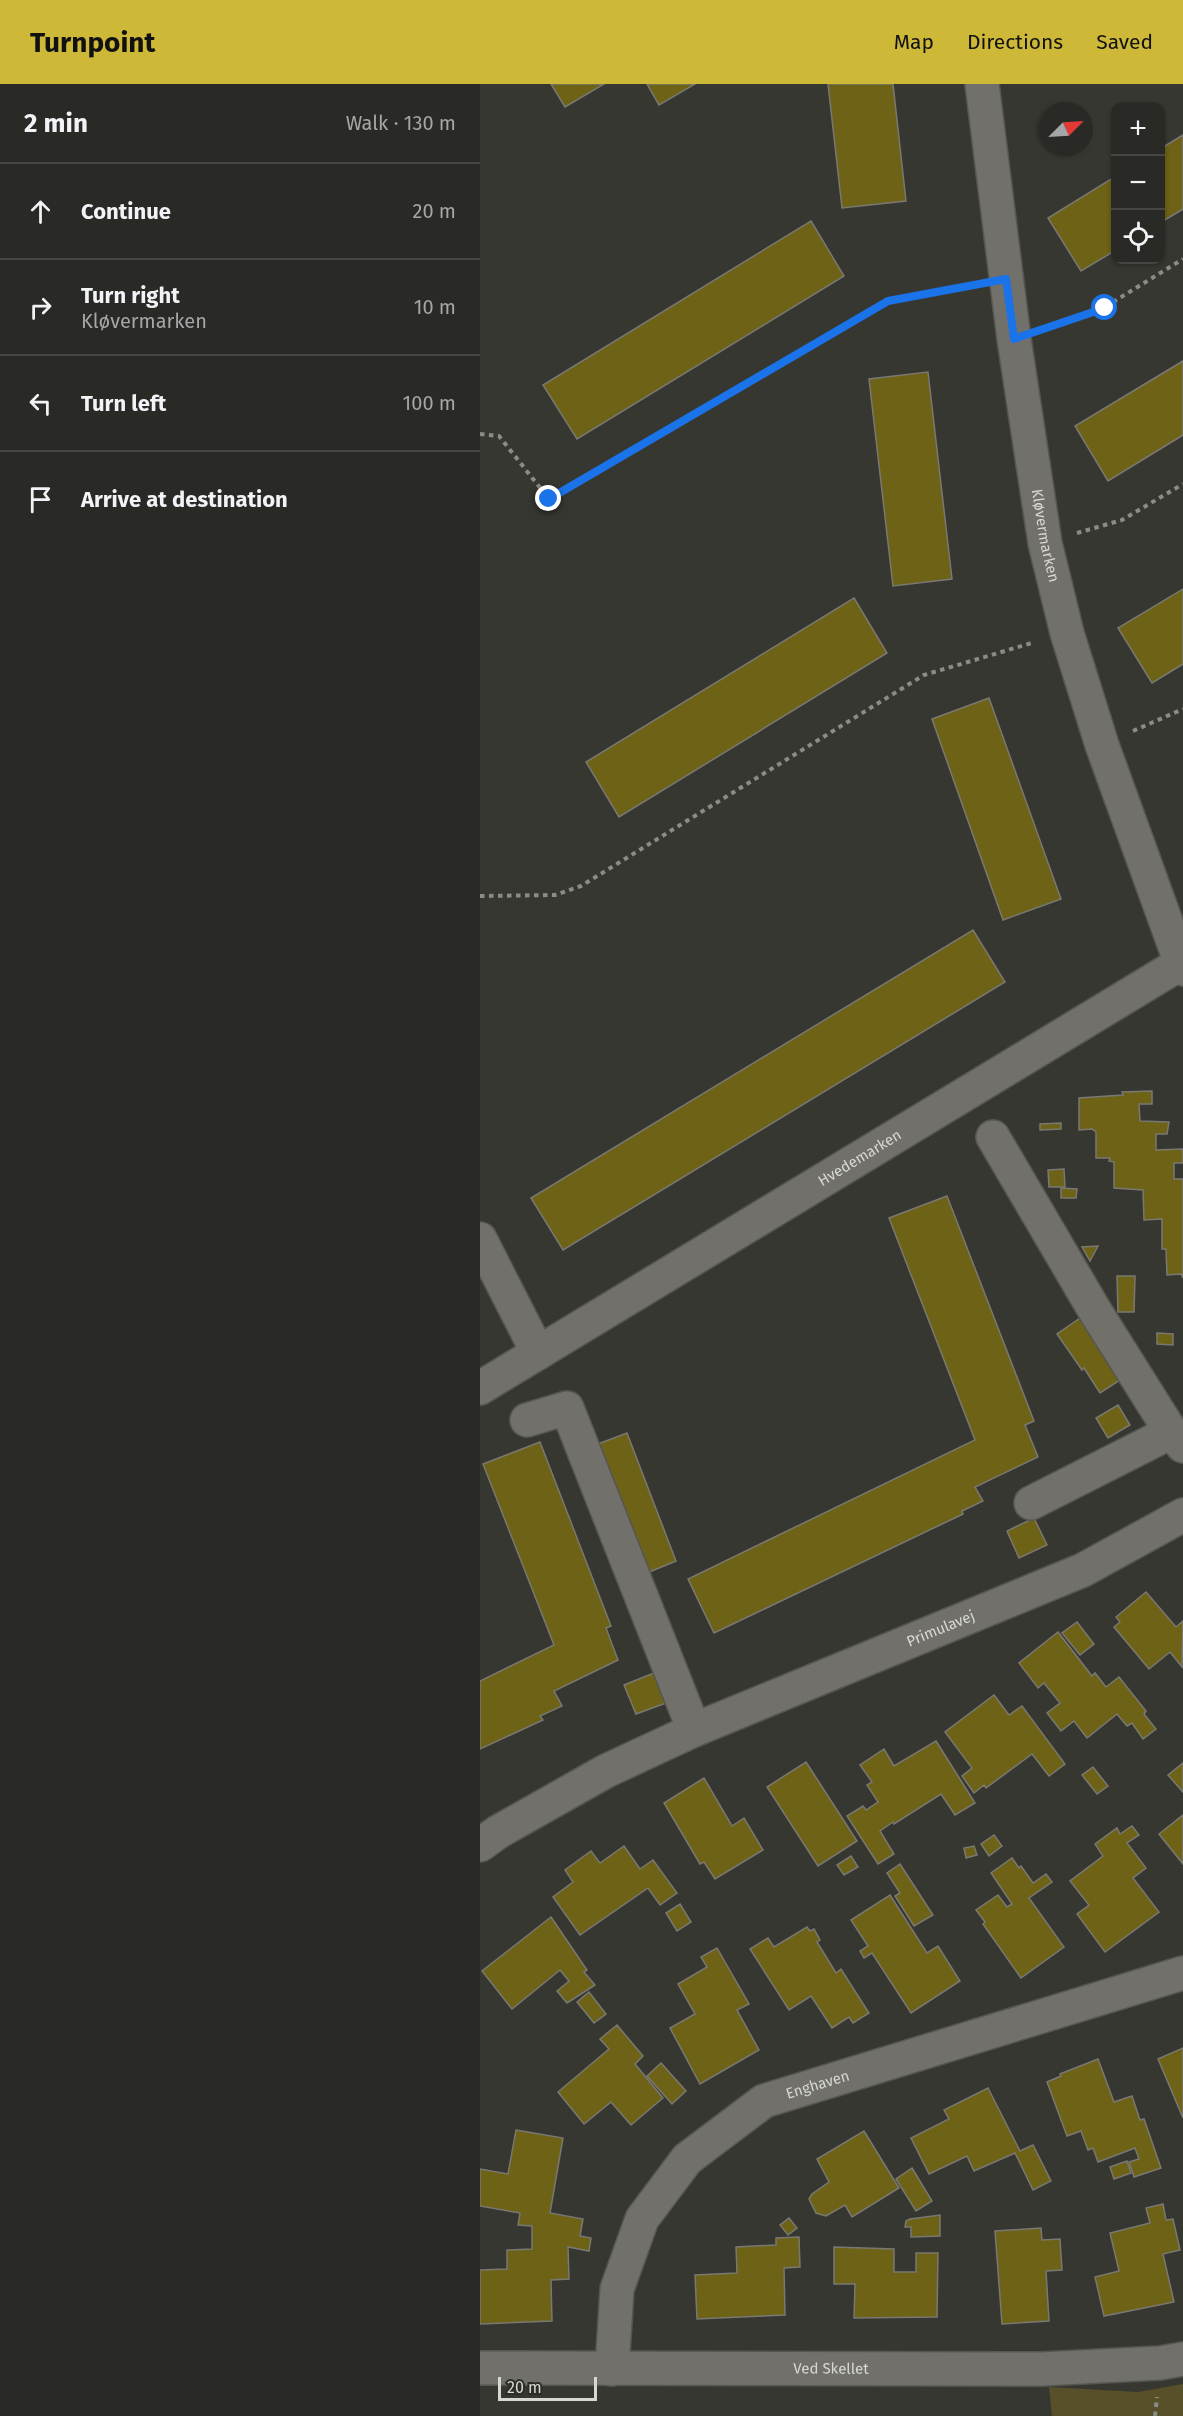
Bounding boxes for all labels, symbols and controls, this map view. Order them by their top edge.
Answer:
text: Turnpoint [30,26,155,59]
text: Map [894,29,934,55]
text: Directions [967,29,1063,55]
text: Saved [1096,29,1153,55]
north arrow [1039,102,1093,156]
map controls [1111,102,1165,264]
button: + [1111,102,1165,156]
text: 2 min [24,108,88,139]
text: Walk · 130 m [346,111,456,135]
button: − [1111,156,1165,210]
icon: ahead [24,195,57,228]
text: Continue [81,198,171,225]
text: 20 m [413,199,456,223]
button: locate [1111,210,1165,264]
text: Turn right [81,282,180,309]
icon: right [24,291,57,324]
route start [1091,294,1117,320]
text: 10 m [414,295,456,319]
text: Kløvermarken [81,309,207,333]
icon: left [24,387,57,420]
text: Turn left [81,390,166,417]
text: 100 m [403,391,456,415]
icon: arrive [24,483,57,516]
route end [535,485,561,511]
text: Arrive at destination [81,486,288,513]
street label: Kløvermarken [1028,488,1063,584]
street label: Hvedemarken [815,1126,905,1190]
street label: Primulavej [904,1607,977,1651]
street label: Enghaven [784,2066,852,2103]
street label: Ved Skellet [793,2360,869,2378]
scale bar [498,2374,597,2402]
text: 20 m [507,2378,542,2397]

